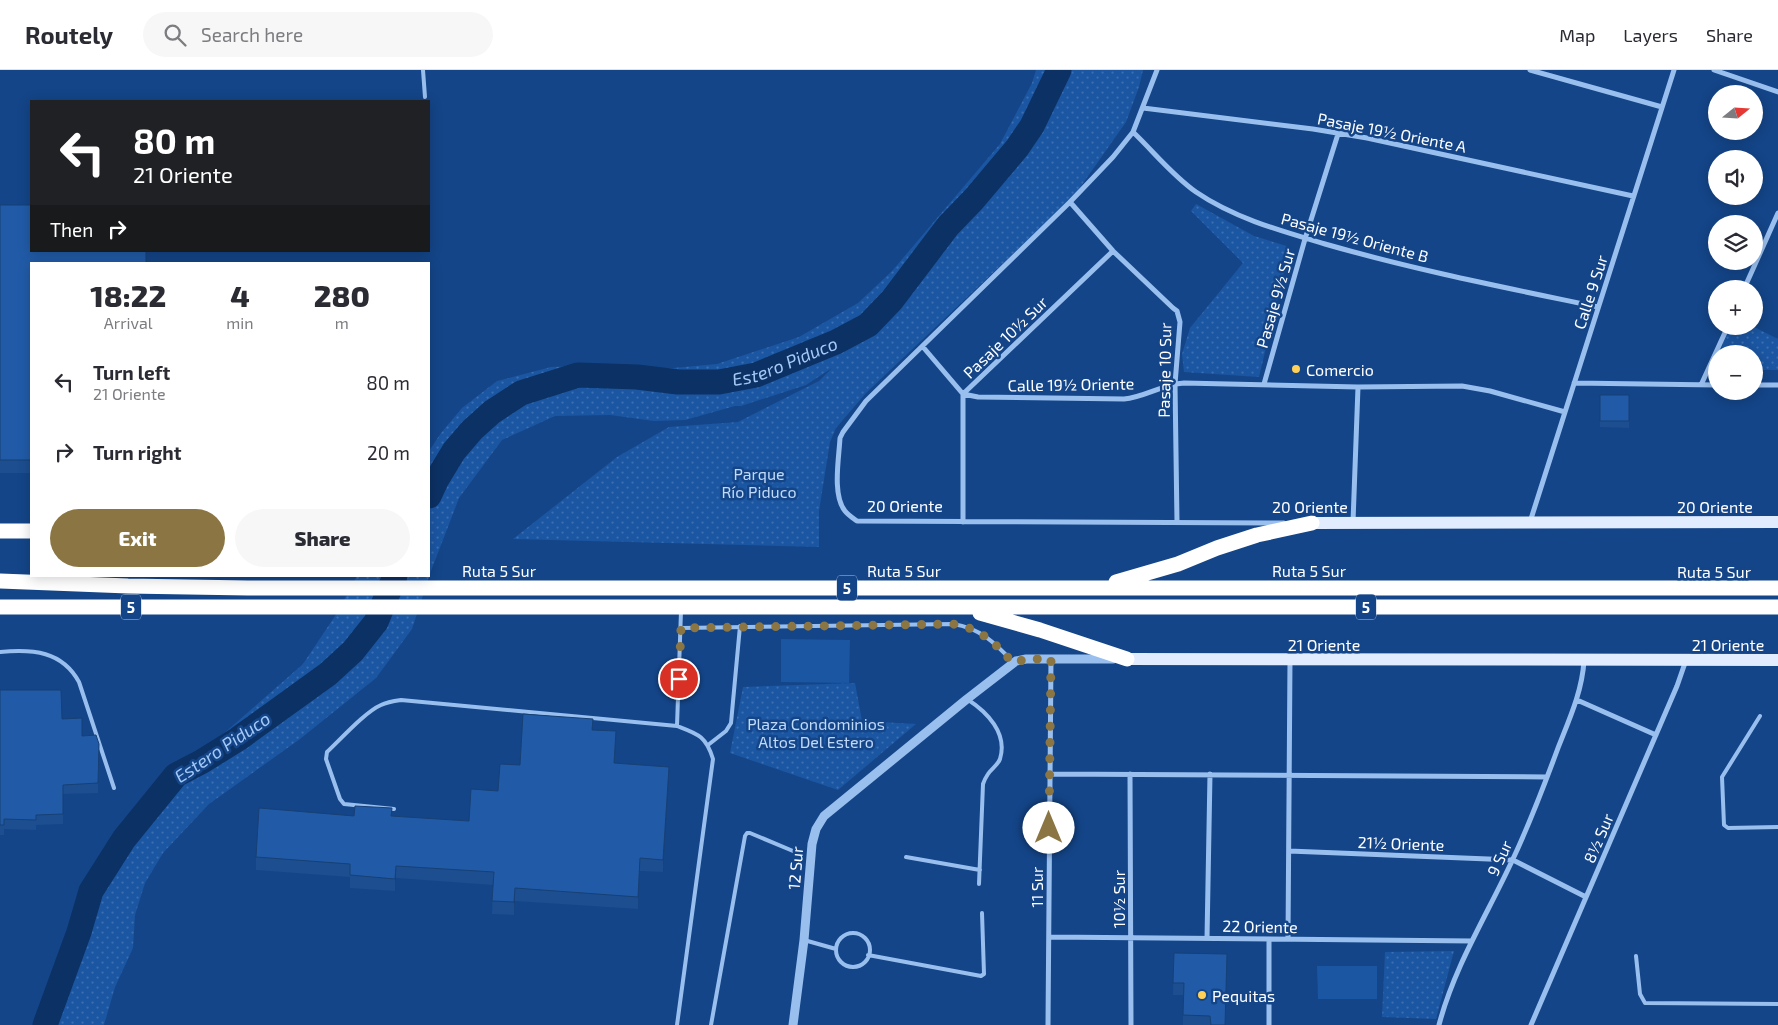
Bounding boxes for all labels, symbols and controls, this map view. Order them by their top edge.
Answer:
search box [143,12,493,57]
text: Routely [25,20,113,49]
icon: search [161,21,189,49]
text: Search here [201,23,303,46]
text: Map [1559,24,1595,46]
text: Layers [1623,24,1678,46]
text: Share [1706,24,1753,46]
north arrow [1708,85,1762,140]
map controls [1708,85,1763,400]
street label: Pasaje 19½ Oriente A [1316,108,1468,157]
text: 80 m [133,119,215,161]
icon: left [50,120,115,185]
button: sound [1708,150,1763,205]
text: 21 Oriente [133,161,233,187]
street label: Pasaje 19½ Oriente B [1279,208,1431,267]
icon: right [103,215,131,243]
button: layers [1708,215,1763,270]
text: Then [50,218,93,241]
street label: Pasaje 9½ Sur [1252,245,1299,350]
street label: Calle 9 Sur [1569,252,1611,331]
text: 18:22 [90,277,166,313]
text: 4 [230,277,250,313]
text: 280 [314,277,370,313]
button: + [1708,280,1763,335]
street label: Pasaje 10½ Sur [959,292,1052,383]
text: Arrival [104,313,153,332]
text: min [226,313,254,332]
text: m [335,313,349,332]
street label: Pasaje 10 Sur [1154,322,1175,418]
water label: Estero Piduco [730,332,841,390]
button: − [1708,345,1763,400]
place label: Comercio [1306,360,1374,379]
text: Turn left [93,361,170,384]
marker: Comercio [1290,363,1302,375]
icon: left [50,368,78,396]
text: 80 m [366,371,410,394]
street label: Calle 19½ Oriente [1008,373,1134,395]
text: 21 Oriente [93,384,166,403]
icon: right [50,438,78,466]
text: Turn right [93,441,181,464]
text: 20 m [367,441,410,464]
park label: Parque Río Piduco [721,464,797,501]
street label: 20 Oriente [867,496,943,515]
street label: 20 Oriente [1272,497,1348,516]
street label: 20 Oriente [1677,497,1753,516]
button: Exit [50,509,225,567]
button: Share [235,509,410,567]
street label: Ruta 5 Sur [462,561,537,580]
street label: Ruta 5 Sur [867,561,942,580]
street label: Ruta 5 Sur [1272,561,1347,580]
street label: Ruta 5 Sur [1677,562,1752,581]
road number: 5 [837,576,857,600]
road number: 5 [121,594,141,620]
road number: 5 [1356,594,1376,620]
street label: 21 Oriente [1288,635,1360,654]
street label: 21 Oriente [1692,635,1764,654]
pin [658,658,700,700]
icon: arrive [665,665,693,693]
water label: Estero Piduco [170,707,274,787]
park label: Plaza Condominios Altos Del Estero [747,714,885,751]
position arrow [1022,801,1074,853]
street label: 8½ Sur [1579,810,1617,866]
street label: 21½ Oriente [1357,832,1445,854]
street label: 9 Sur [1483,837,1516,879]
street label: 12 Sur [784,845,806,890]
street label: 11 Sur [1027,866,1046,907]
street label: 10½ Sur [1109,869,1128,928]
street label: 22 Oriente [1222,916,1298,936]
place label: Pequitas [1212,986,1275,1005]
marker: Pequitas [1196,989,1208,1001]

